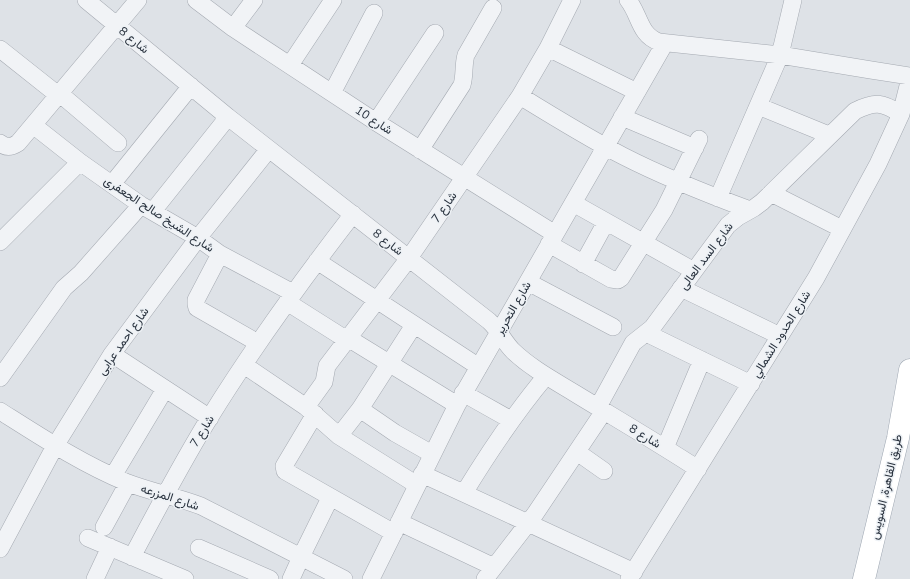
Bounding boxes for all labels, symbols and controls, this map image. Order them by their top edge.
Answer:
street label: شارع 8 [115,23,152,58]
street label: شارع 10 [352,102,396,139]
street label: شارع الشيخ صالح الجعفرى [100,172,217,256]
street label: شارع 7 [428,188,461,226]
street label: شارع السد العالى [675,219,737,294]
street label: شارع 8 [369,225,406,260]
street label: شارع التحرير [491,278,536,339]
street label: شارع الحدود الشمالي [748,287,816,382]
street label: شارع احمد عرابى [94,304,153,379]
street label: شارع 7 [186,412,219,450]
street label: شارع 8 [626,420,664,453]
street label: طريق القاهرة, السويس [866,433,906,541]
street label: شارع المزرعه [138,480,201,515]

